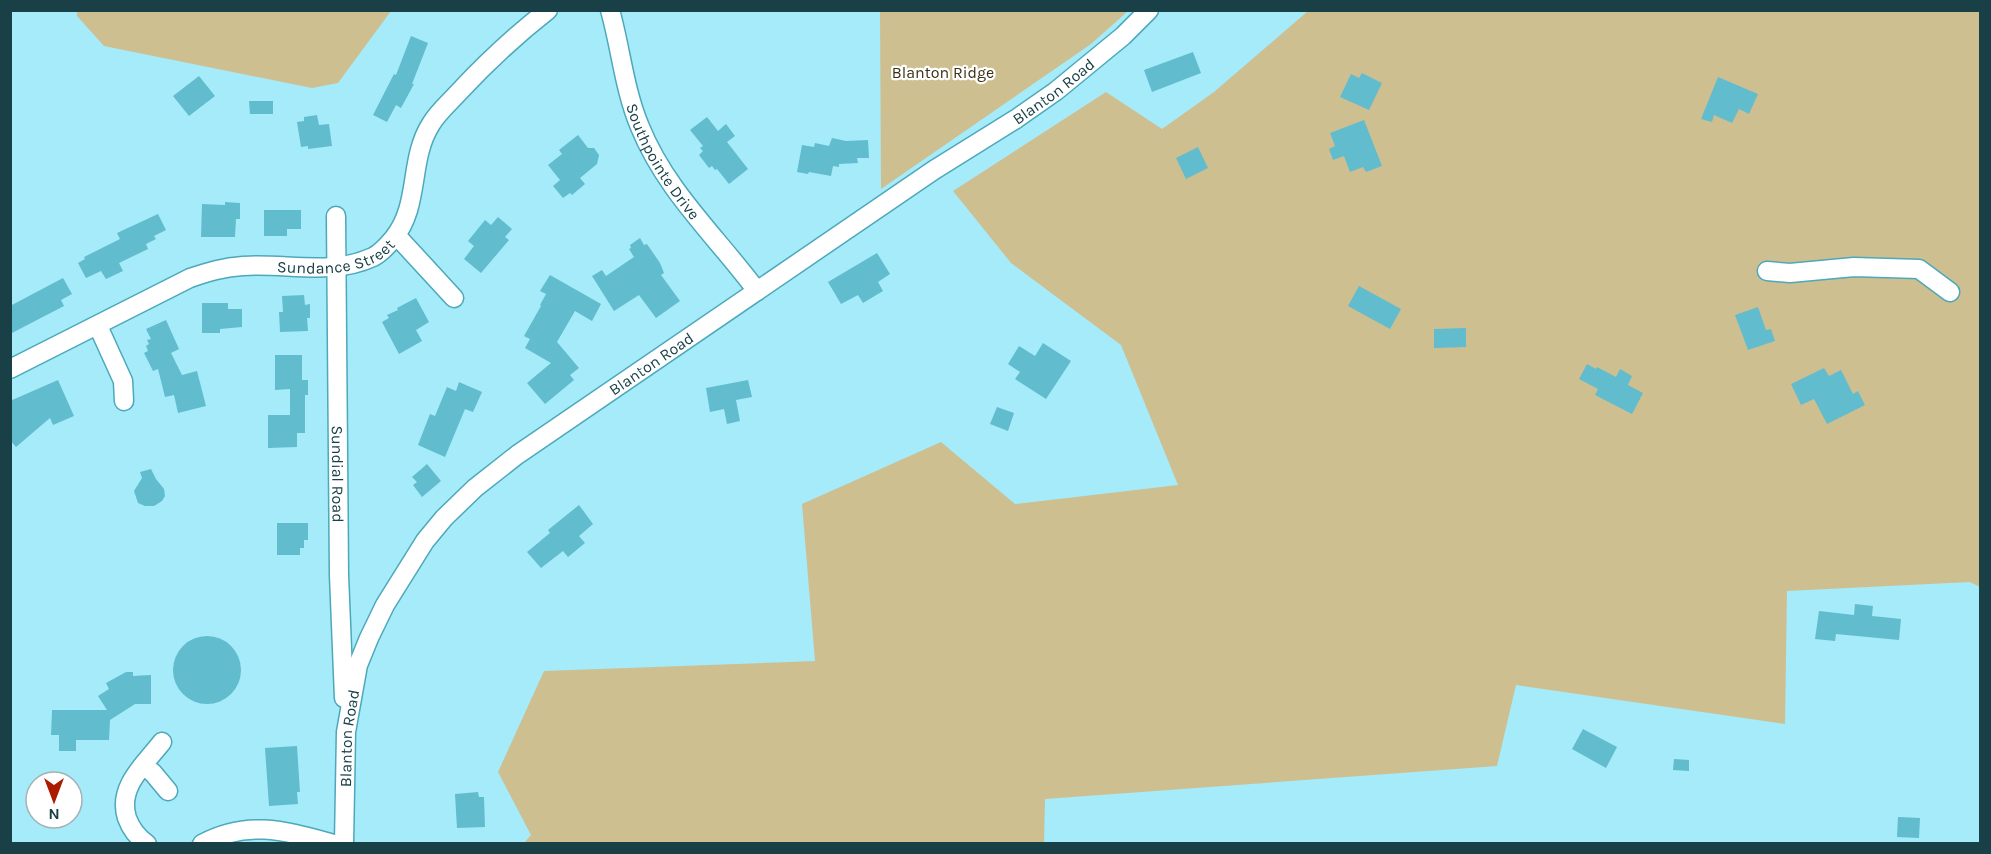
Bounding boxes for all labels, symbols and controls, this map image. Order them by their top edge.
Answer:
street label: Blanton Road [1009,54,1098,129]
park label: Blanton Ridge [892,63,994,82]
street label: Southpointe Drive [622,101,704,223]
street label: Sundance Street [277,235,399,278]
street label: Blanton Road [605,328,697,399]
street label: Sundial Road [328,425,348,523]
street label: Blanton Road [336,688,363,787]
north arrow [24,770,84,830]
text: N [48,805,60,824]

